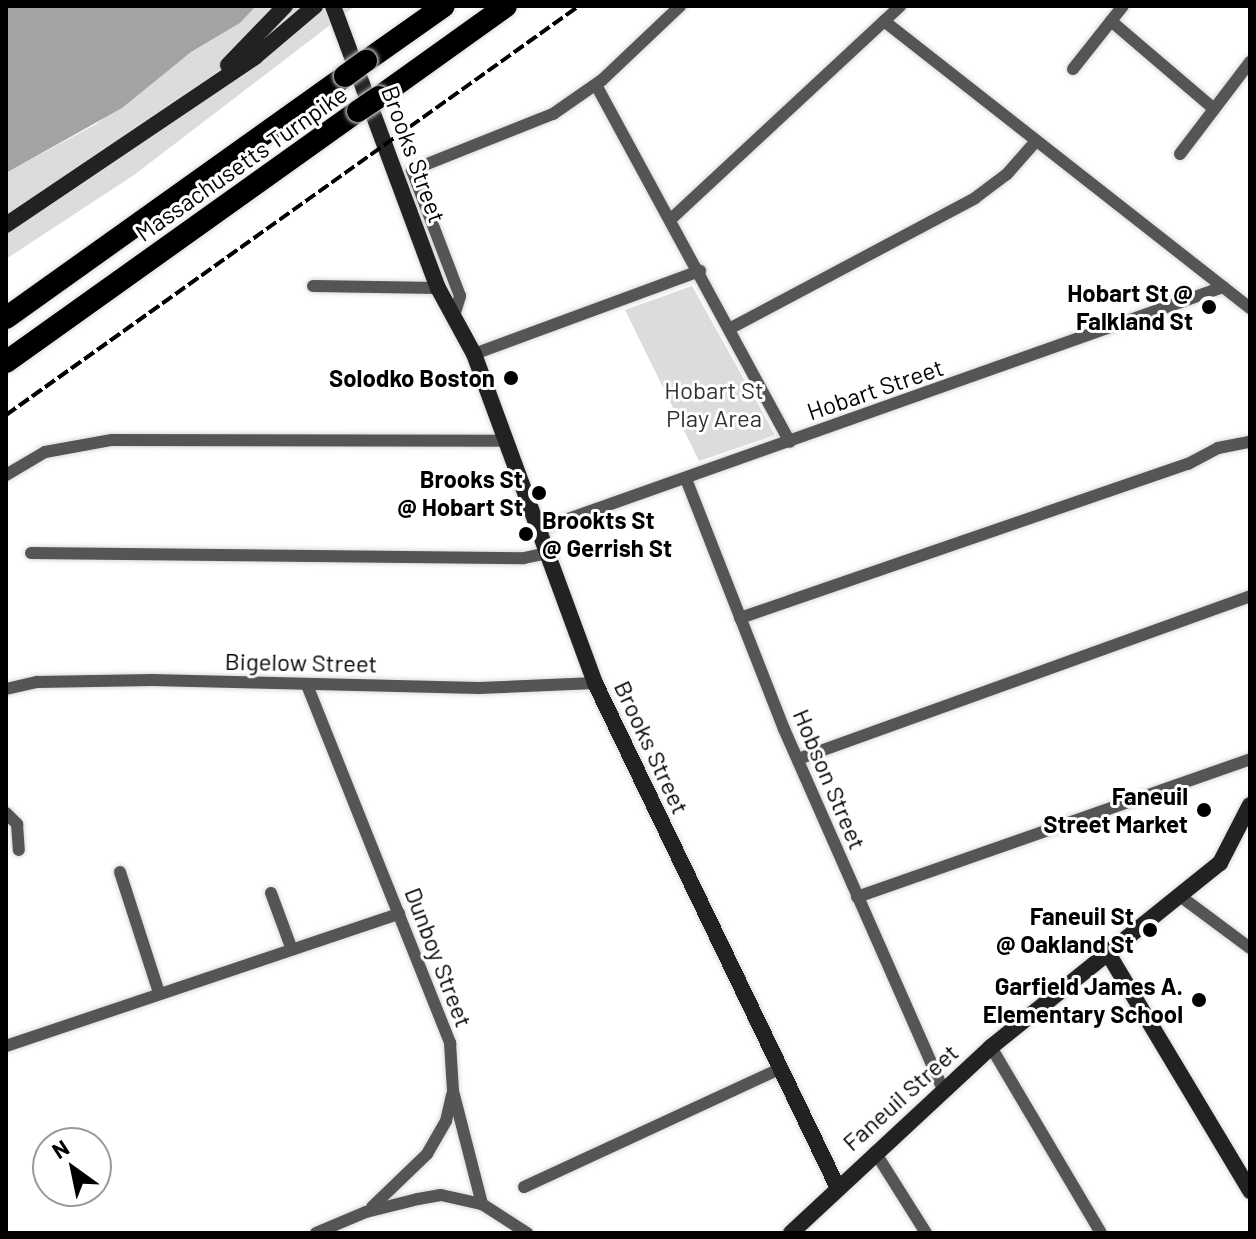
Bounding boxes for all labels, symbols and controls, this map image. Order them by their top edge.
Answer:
street label: Massachusetts Turnpike [130,79,352,247]
street label: Brooks Street [376,82,452,226]
place label: Hobart St @ Falkland St [1067,279,1193,335]
marker: Hobart St @ Falkland St [1200,298,1218,316]
street label: Hobart Street [803,352,947,426]
place label: Solodko Boston [329,364,495,392]
marker: Solodko Boston [502,369,520,387]
park label: Hobart St Play Area [664,376,764,432]
place label: Brooks St @ Hobart St [397,465,523,521]
marker: Brooks St @ Hobart St [530,484,548,502]
place label: Brookts St @ Gerrish St [542,506,672,562]
marker: Brookts St @ Gerrish St [517,525,535,543]
street label: Bigelow Street [224,646,378,678]
street label: Brooks Street [609,676,695,818]
street label: Hobson Street [787,704,873,854]
place label: Faneuil Street Market [1043,782,1188,838]
marker: Faneuil Street Market [1195,801,1213,819]
street label: Dunboy Street [399,883,479,1031]
place label: Faneuil St @ Oakland St [996,902,1134,958]
marker: Faneuil St @ Oakland St [1141,921,1159,939]
place label: Garfield James A. Elementary School [983,972,1183,1028]
marker: Garfield James A. Elementary School [1190,991,1208,1009]
street label: Faneuil Street [836,1038,964,1156]
north arrow [32,1127,112,1207]
text: N [47,1134,73,1163]

